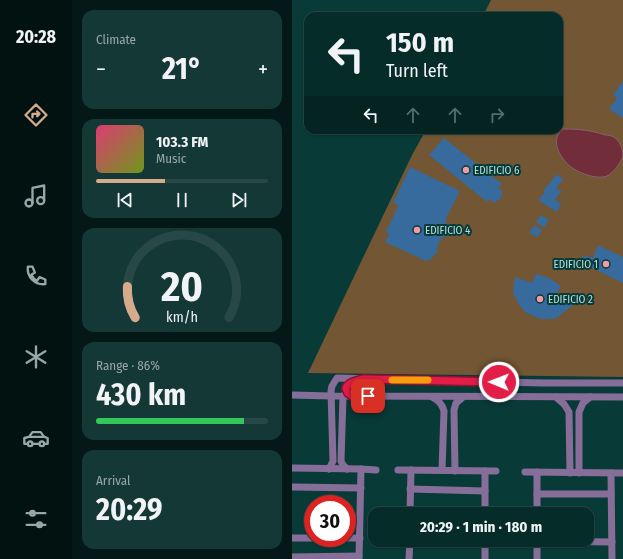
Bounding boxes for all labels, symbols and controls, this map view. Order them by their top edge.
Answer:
text: 20:28 [16,26,56,48]
text: 150 m [386,26,454,59]
icon: left [320,28,372,80]
text: Climate [96,32,136,47]
text: 21° [162,51,202,87]
text: − [96,56,106,83]
text: + [258,56,268,83]
text: Turn left [386,60,448,82]
icon: directions [22,101,50,129]
icon: left [360,104,382,126]
icon: ahead [402,104,424,126]
icon: ahead [444,104,466,126]
icon: right [486,104,508,126]
text: 103.3 FM [156,133,208,151]
text: Music [156,151,186,166]
place label: EDIFICIO 6 [474,164,520,177]
marker: EDIFICIO 6 [461,165,471,175]
icon: music [22,182,50,210]
icon: previous [114,189,136,211]
icon: pause [171,189,193,211]
icon: next [228,189,250,211]
place label: EDIFICIO 4 [425,224,471,237]
marker: EDIFICIO 4 [412,225,422,235]
place label: EDIFICIO 1 [554,258,598,271]
marker: EDIFICIO 1 [601,259,611,269]
text: 20 [160,261,203,311]
icon: phone [22,262,50,290]
place label: EDIFICIO 2 [548,293,593,306]
marker: EDIFICIO 2 [535,294,545,304]
text: km/h [166,308,198,325]
icon: climate [22,343,50,371]
text: Range · 86% [96,358,160,373]
position arrow [478,361,520,403]
text: 430 km [96,377,186,413]
pin [351,379,385,413]
icon: arrive [357,385,379,407]
icon: car [22,424,50,452]
text: Arrival [96,473,130,488]
text: 20:29 [96,492,162,528]
speed limit sign: 30 [304,495,356,547]
icon: filters [22,505,50,533]
text: 20:29 · 1 min · 180 m [420,518,542,536]

